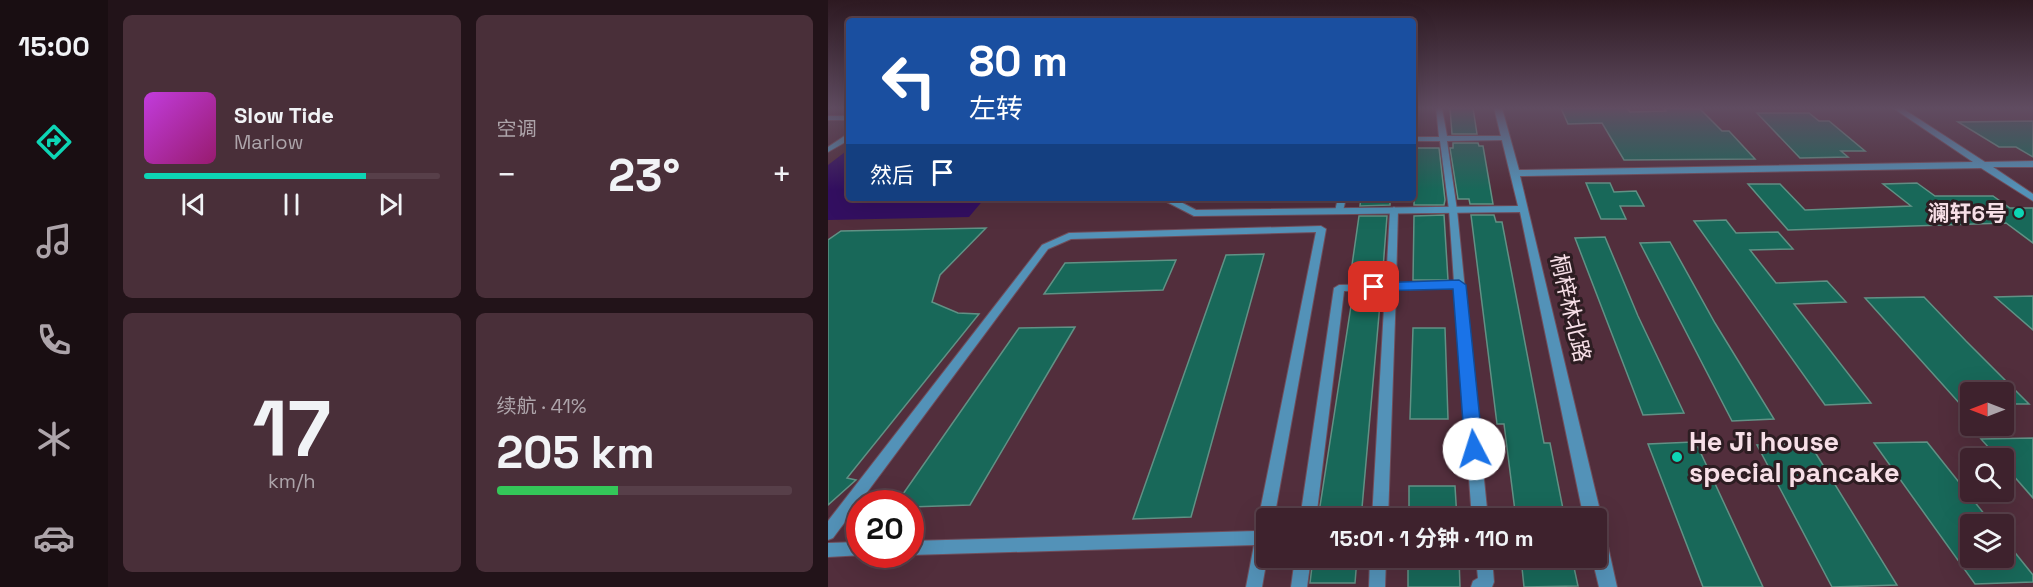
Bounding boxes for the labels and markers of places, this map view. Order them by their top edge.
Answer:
place label: 澜轩6号 [1927,199,2007,227]
marker: 澜轩6号 [2012,206,2026,220]
pin [1348,261,1399,312]
place label: He Ji house special pancake [1689,424,1900,490]
marker: He Ji house special pancake [1670,450,1684,464]

